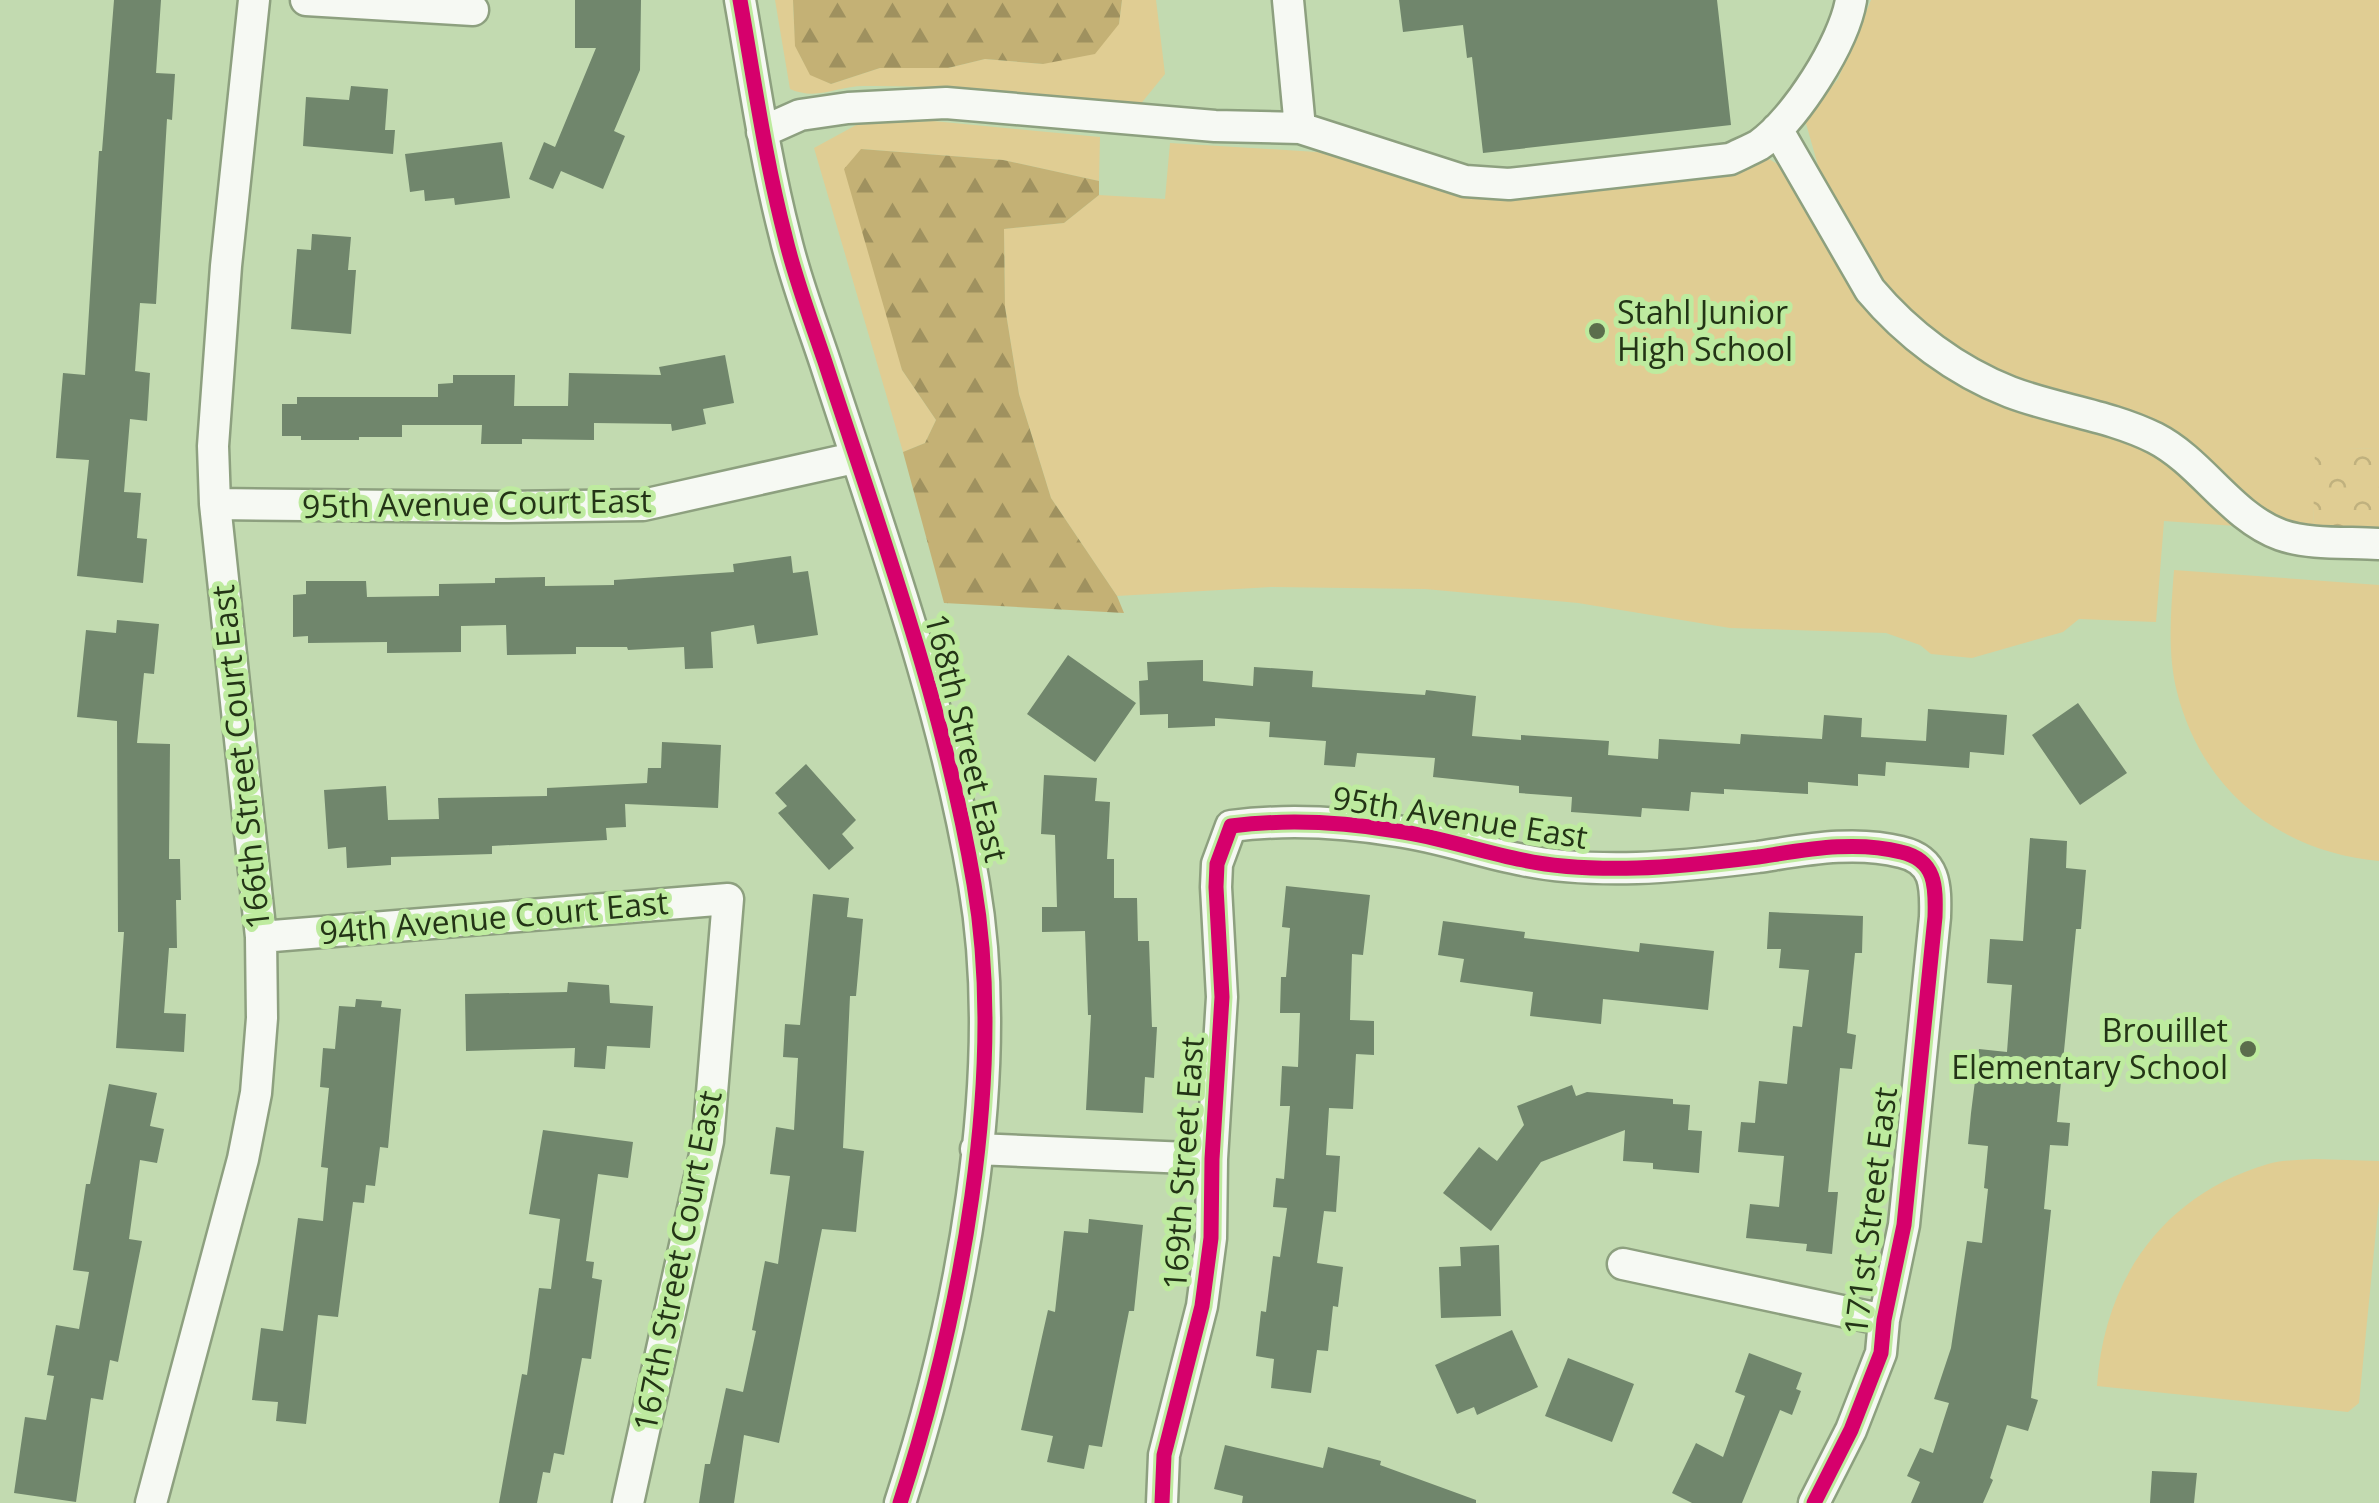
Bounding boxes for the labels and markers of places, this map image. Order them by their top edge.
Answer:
place label: Stahl Junior High School [1617,290,1793,370]
marker: Stahl Junior High School [1586,320,1608,342]
place label: Brouillet Elementary School [1951,1008,2228,1088]
marker: Brouillet Elementary School [2237,1038,2259,1060]

